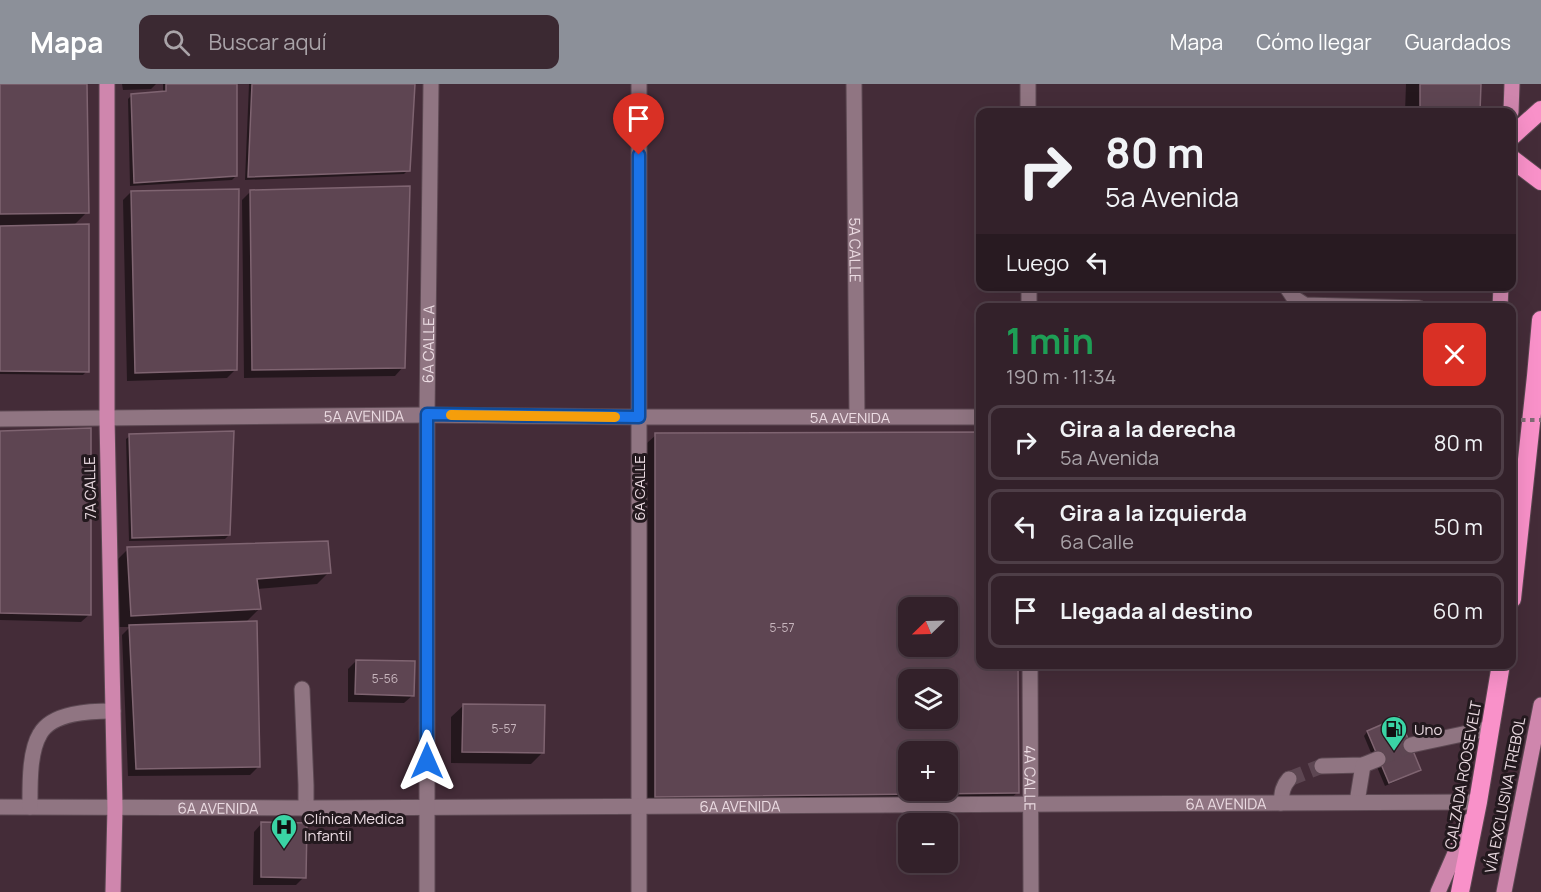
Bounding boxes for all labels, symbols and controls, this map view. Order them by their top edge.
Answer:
search box [139,15,559,69]
text: Mapa [30,23,103,61]
icon: search [160,26,193,59]
text: Buscar aquí [208,27,327,57]
text: Mapa [1170,28,1223,56]
text: Cómo llegar [1256,28,1372,56]
text: Guardados [1405,28,1511,56]
pin [613,93,664,155]
icon: arrive [622,102,655,135]
text: 80 m [1105,123,1205,181]
icon: right [1006,132,1084,210]
text: 5a Avenida [1105,178,1239,215]
street label: 5A CALLE [845,217,866,283]
icon: left [1081,246,1114,279]
text: Luego [1006,248,1069,278]
street label: 6A CALLE A [417,304,439,383]
text: 1 min [1006,316,1094,365]
button: close [1423,323,1486,386]
text: 190 m · 11:34 [1006,363,1116,390]
street label: 5A AVENIDA [324,405,405,426]
street label: 5A AVENIDA [810,407,891,428]
text: Gira a la derecha [1060,414,1236,444]
icon: right [1009,426,1042,459]
text: 80 m [1434,428,1483,458]
text: 5a Avenida [1060,444,1159,471]
street label: 6A CALLE [629,455,650,521]
street label: 7A CALLE [79,456,101,520]
text: Gira a la izquierda [1060,498,1247,528]
icon: left [1009,510,1042,543]
text: 50 m [1434,512,1483,542]
text: 6a Calle [1060,528,1134,555]
icon: arrive [1009,594,1042,627]
text: Llegada al destino [1060,596,1253,626]
text: 60 m [1433,596,1483,626]
north arrow [898,597,958,657]
map controls [898,597,958,873]
house number: 5-57 [770,619,794,636]
button: layers [898,669,958,729]
house number: 5-56 [372,670,398,687]
street label: CALZADA ROOSEVELT [1440,699,1486,851]
fuel station icon: Uno [1379,714,1409,752]
street label: VÍA EXCLUSIVA TREBOL [1480,715,1531,875]
place label: Uno [1414,719,1442,740]
house number: 5-57 [492,720,516,737]
position arrow [395,729,459,793]
button: + [898,741,958,801]
street label: 4A CALLE [1020,745,1041,811]
street label: 6A AVENIDA [1185,793,1267,814]
street label: 6A AVENIDA [699,795,781,816]
street label: 6A AVENIDA [177,797,259,818]
place label: Clínica Medica Infantil [304,808,404,846]
hospital icon: Clínica Medica Infantil [269,812,299,850]
button: − [898,813,958,873]

